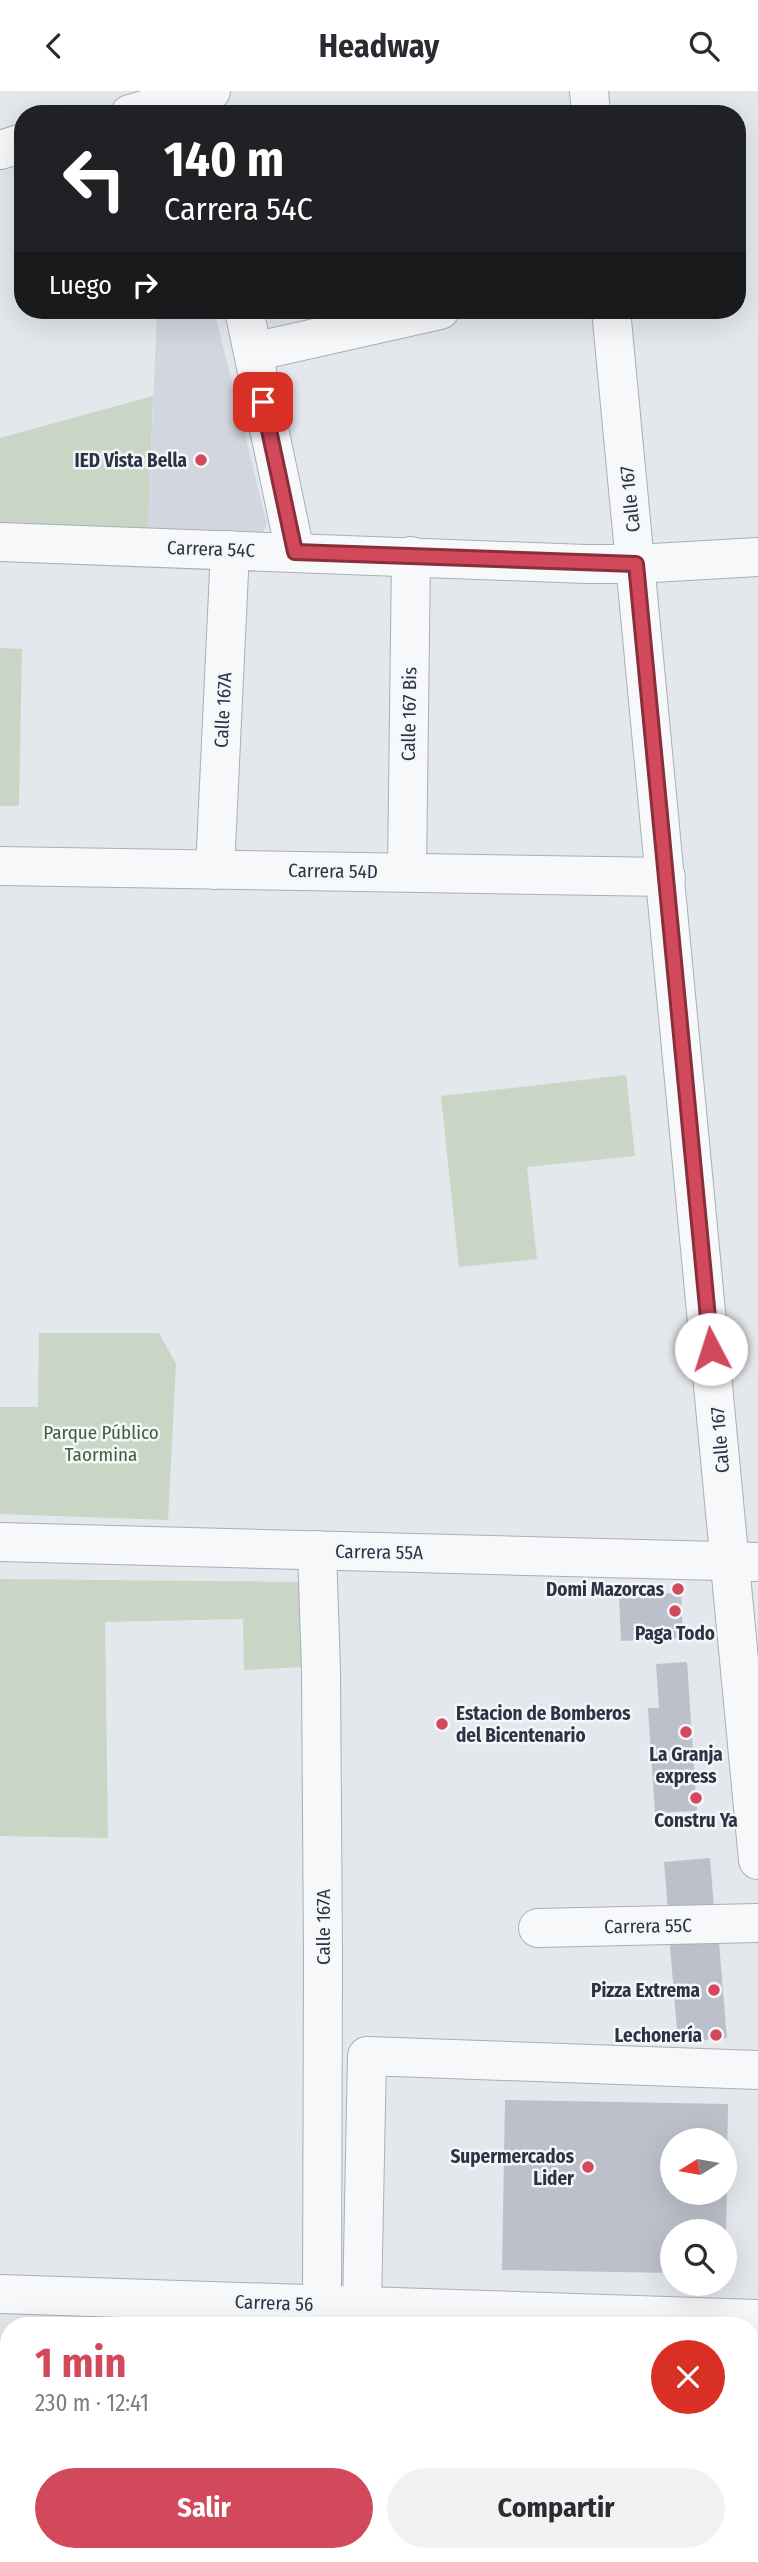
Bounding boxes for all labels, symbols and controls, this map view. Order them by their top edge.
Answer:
icon: back [35,27,73,65]
text: Headway [319,27,439,65]
icon: search [685,27,723,65]
text: 140 m [164,130,284,189]
icon: left [49,133,140,224]
text: Carrera 54C [164,190,313,228]
icon: right [126,266,164,304]
text: Luego [49,270,112,301]
pin [233,372,293,432]
icon: arrive [244,383,282,421]
place label: IED Vista Bella [75,449,187,472]
marker: IED Vista Bella [193,452,209,468]
street label: Calle 167 [615,464,645,533]
street label: Carrera 54C [166,536,256,562]
street label: Calle 167 Bis [397,667,421,761]
street label: Calle 167A [210,671,236,749]
street label: Carrera 54D [288,859,378,883]
position arrow [674,1312,748,1386]
street label: Calle 167 [706,1406,734,1474]
park label: Parque Público Taormina [43,1421,159,1466]
street label: Carrera 55A [335,1540,423,1564]
place label: Domi Mazorcas [546,1578,665,1601]
marker: Domi Mazorcas [670,1581,686,1597]
marker: Paga Todo [667,1603,683,1619]
place label: Paga Todo [635,1622,715,1645]
place label: Estacion de Bomberos del Bicentenario [456,1702,631,1747]
marker: Estacion de Bomberos del Bicentenario [434,1716,450,1732]
marker: La Granja express [678,1724,694,1740]
place label: La Granja express [649,1743,723,1788]
marker: Constru Ya [688,1790,704,1806]
place label: Constru Ya [654,1809,738,1832]
street label: Calle 167A [312,1889,335,1965]
street label: Carrera 55C [604,1914,692,1938]
place label: Pizza Extrema [591,1979,700,2002]
marker: Pizza Extrema [706,1982,722,1998]
place label: Lechonería [615,2024,702,2047]
marker: Lechonería [708,2027,724,2043]
north arrow [660,2128,737,2205]
map controls [660,2128,737,2296]
place label: Supermercados Lider [450,2145,575,2190]
marker: Supermercados Lider [580,2159,596,2175]
button: search [660,2219,737,2296]
street label: Carrera 56 [234,2290,314,2316]
text: 1 min [35,2338,126,2388]
button: close [651,2340,725,2414]
text: 230 m · 12:41 [35,2389,149,2417]
button: Salir [35,2468,373,2548]
button: Compartir [387,2468,725,2548]

